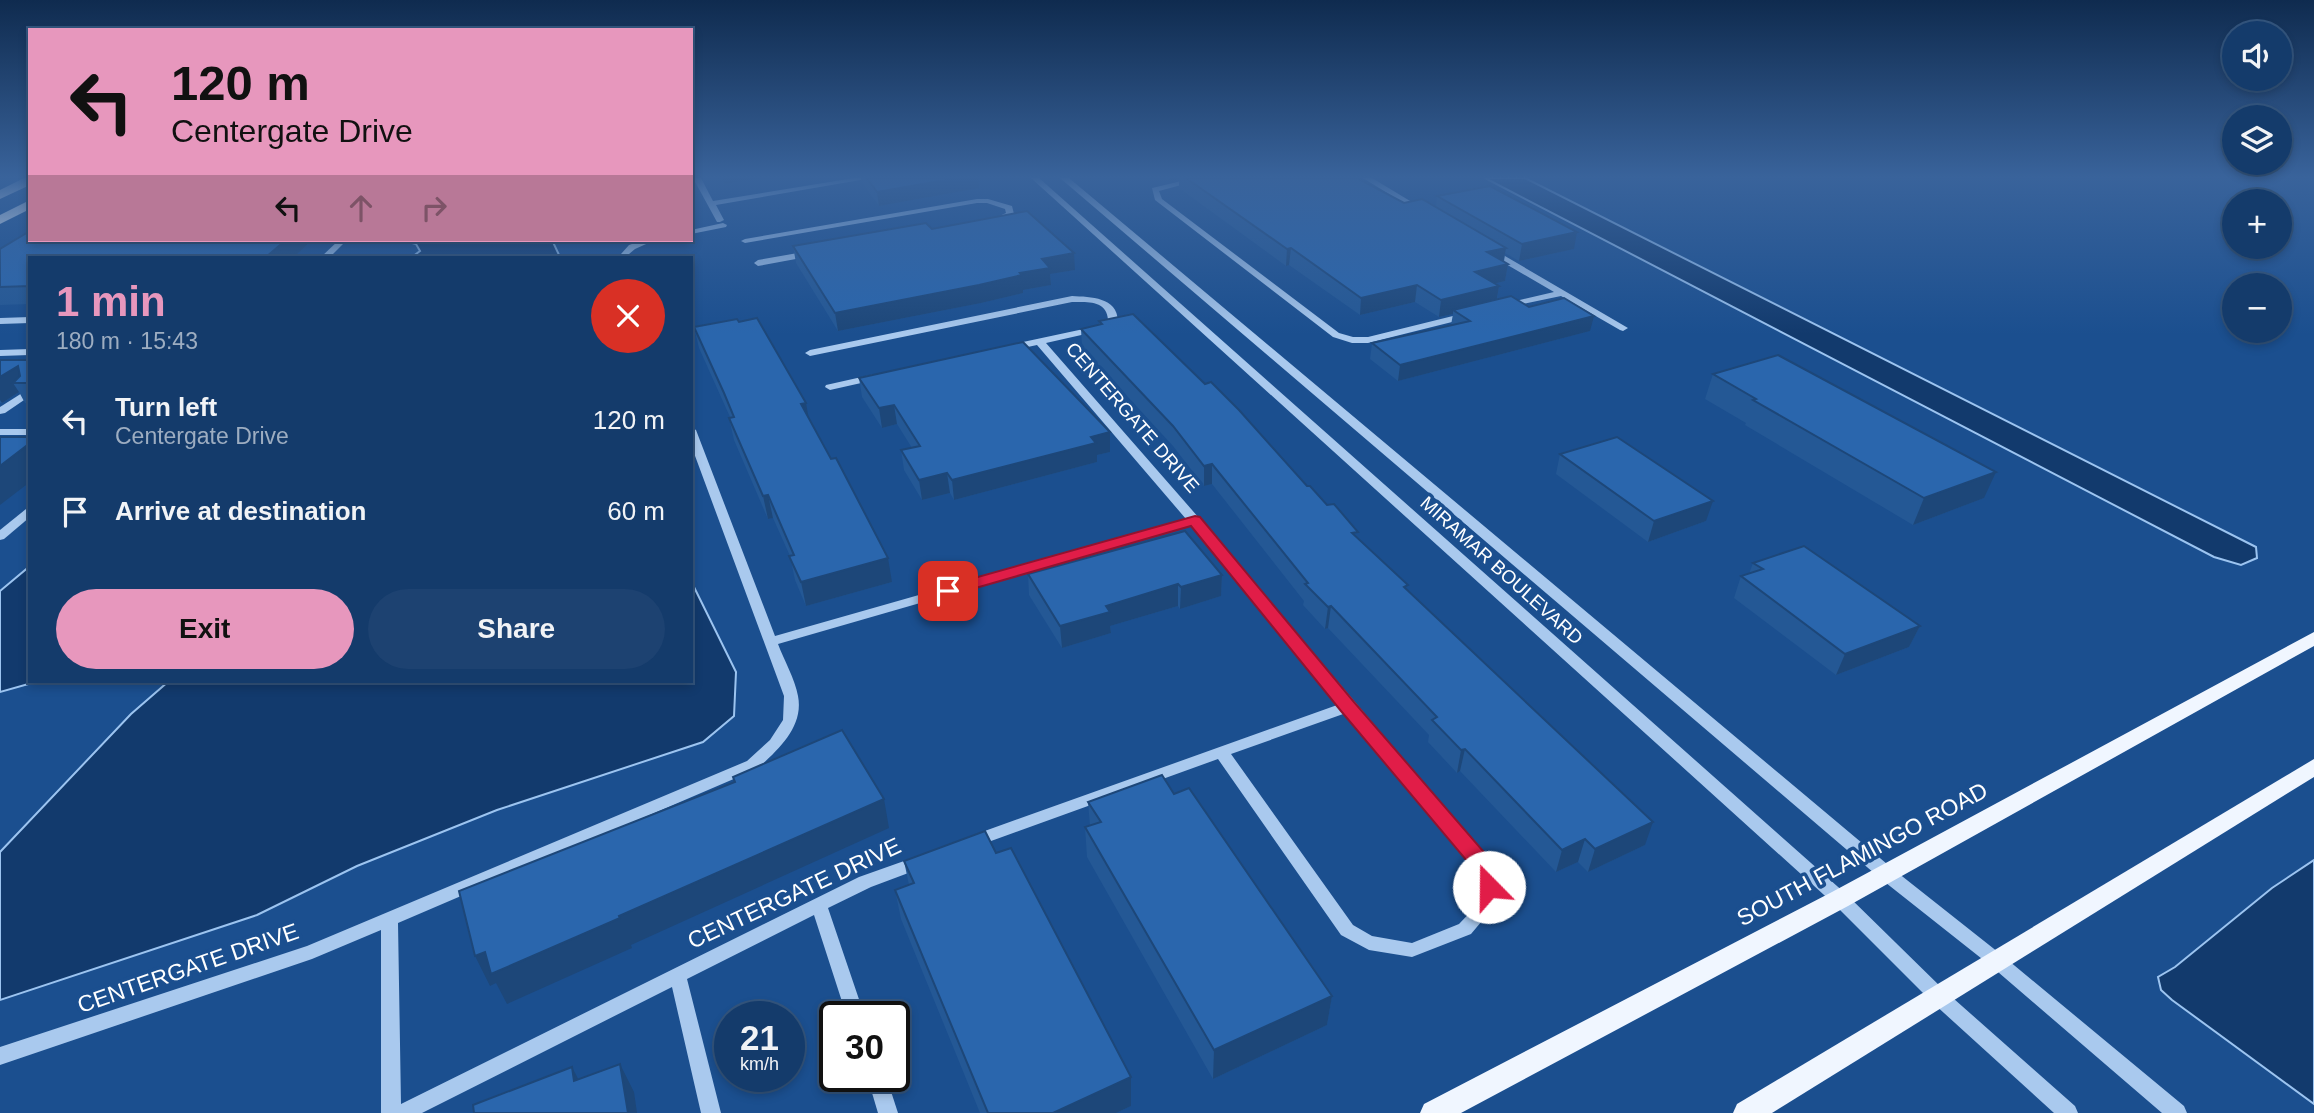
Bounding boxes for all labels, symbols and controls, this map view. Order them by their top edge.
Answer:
map controls [2222,21,2292,343]
button: sound [2222,21,2292,91]
icon: left [56,56,147,147]
text: 120 m [171,56,310,110]
button: layers [2222,105,2292,175]
text: Centergate Drive [171,113,413,149]
icon: left [269,189,307,227]
icon: ahead [342,189,380,227]
icon: right [415,189,453,227]
button: + [2222,189,2292,259]
button: − [2222,273,2292,343]
text: 1 min [56,278,166,325]
button: close [591,279,665,353]
text: 180 m · 15:43 [56,328,198,354]
street label: CENTERGATE DRIVE [1062,338,1203,497]
text: Turn left [115,392,217,422]
icon: left [56,402,94,440]
text: 120 m [593,405,665,435]
text: Centergate Drive [115,423,289,449]
street label: MIRAMAR BOULEVARD [1416,492,1587,649]
icon: arrive [56,493,94,531]
text: Arrive at destination [115,496,366,526]
text: 60 m [607,496,665,526]
pin [918,561,978,621]
icon: arrive [929,572,967,610]
button: Exit [56,589,354,669]
button: Share [368,589,665,669]
street label: SOUTH FLAMINGO ROAD [1732,777,1992,931]
street label: CENTERGATE DRIVE [683,832,905,954]
position arrow [1452,850,1526,924]
street label: CENTERGATE DRIVE [74,918,302,1018]
speed limit sign: 30 [819,1001,910,1092]
text: 21 [740,1018,779,1057]
text: km/h [740,1054,779,1074]

